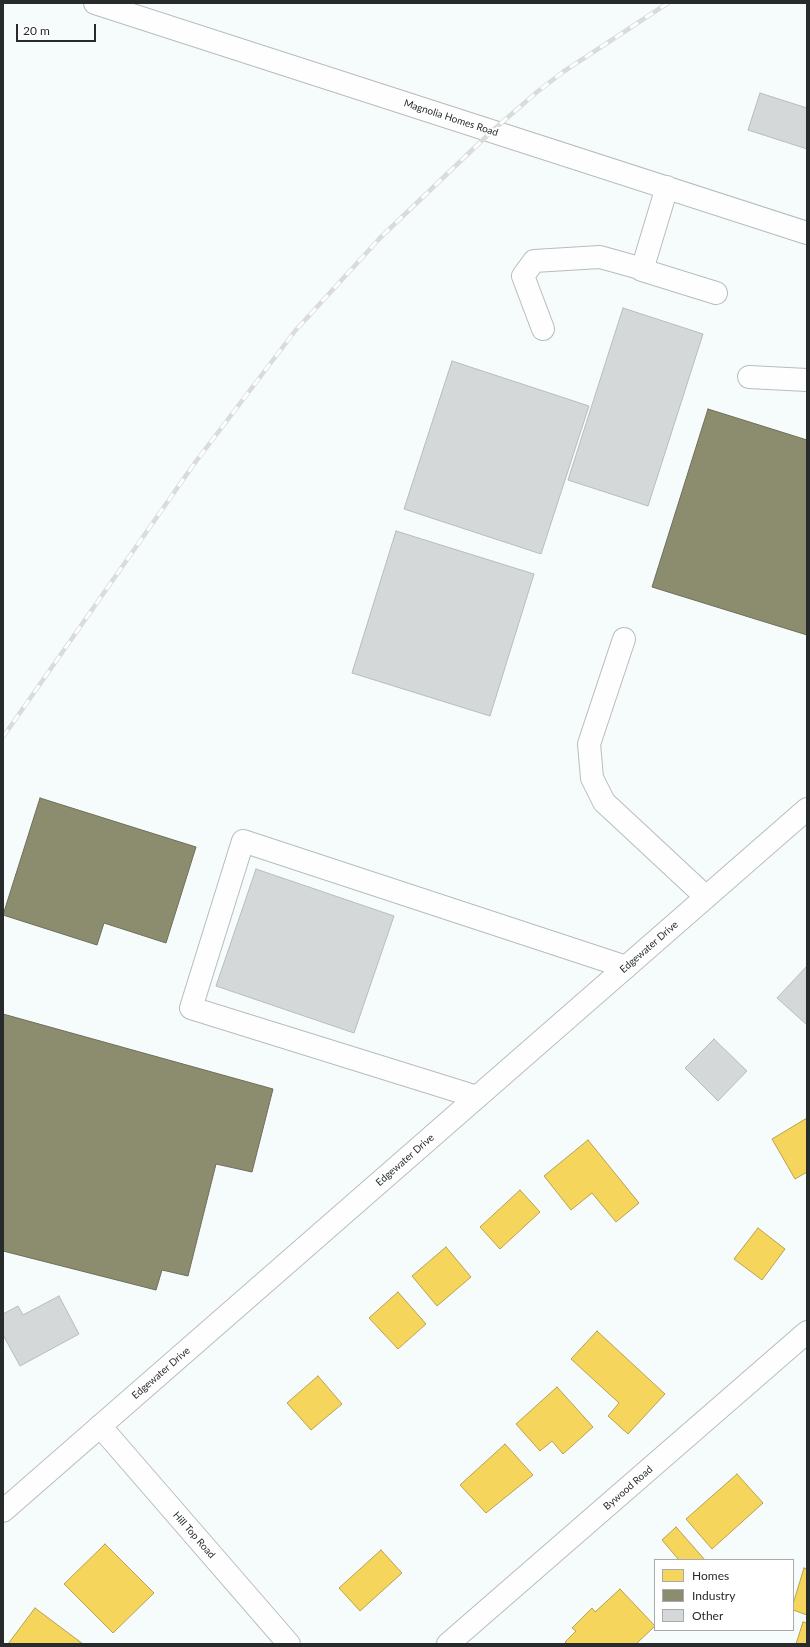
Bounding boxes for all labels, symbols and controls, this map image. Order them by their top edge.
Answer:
scale bar [18,16,98,42]
text: 20 m [23,23,50,38]
street label: Magnolia Homes Road [402,97,500,139]
street label: Edgewater Drive [617,918,681,976]
street label: Edgewater Drive [373,1131,437,1189]
street label: Edgewater Drive [129,1344,193,1402]
street label: Bywood Road [601,1463,655,1513]
street label: Hill Top Road [170,1509,218,1561]
legend [654,1559,794,1631]
text: Homes [692,1568,729,1583]
text: Industry [692,1588,735,1603]
text: Other [692,1608,723,1623]

